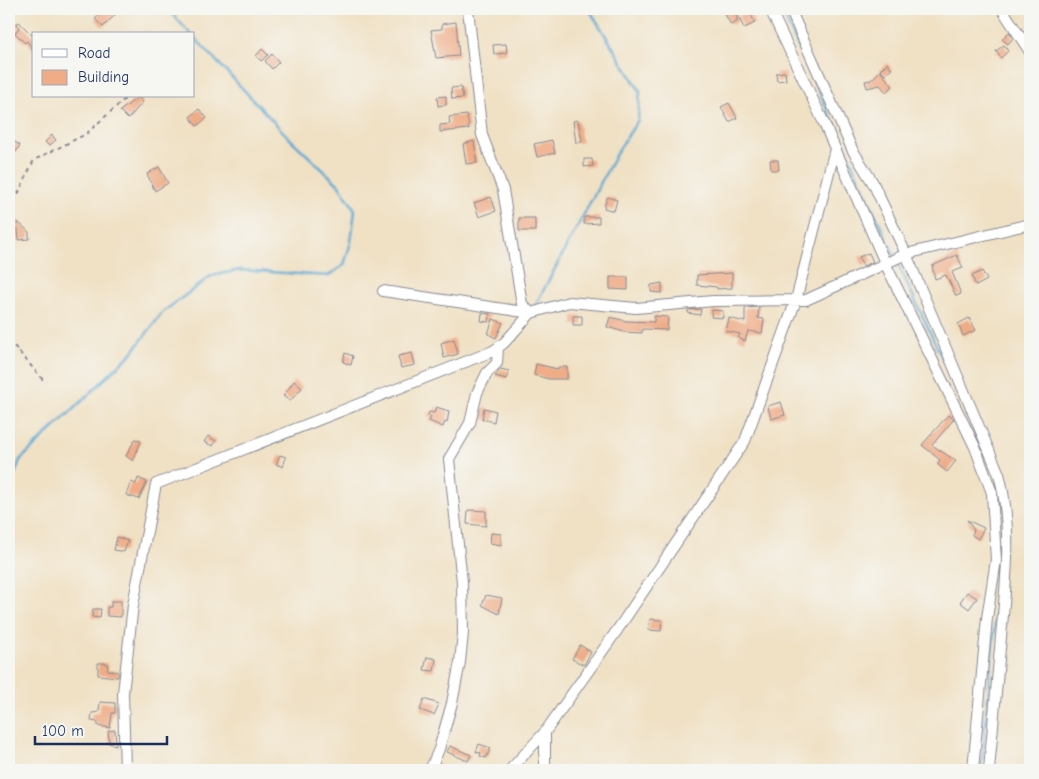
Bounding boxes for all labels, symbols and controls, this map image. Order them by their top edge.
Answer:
legend [32,32,195,98]
text: Road [78,44,110,62]
text: Building [78,68,129,86]
scale bar [35,714,168,746]
text: 100 m [42,722,84,740]

